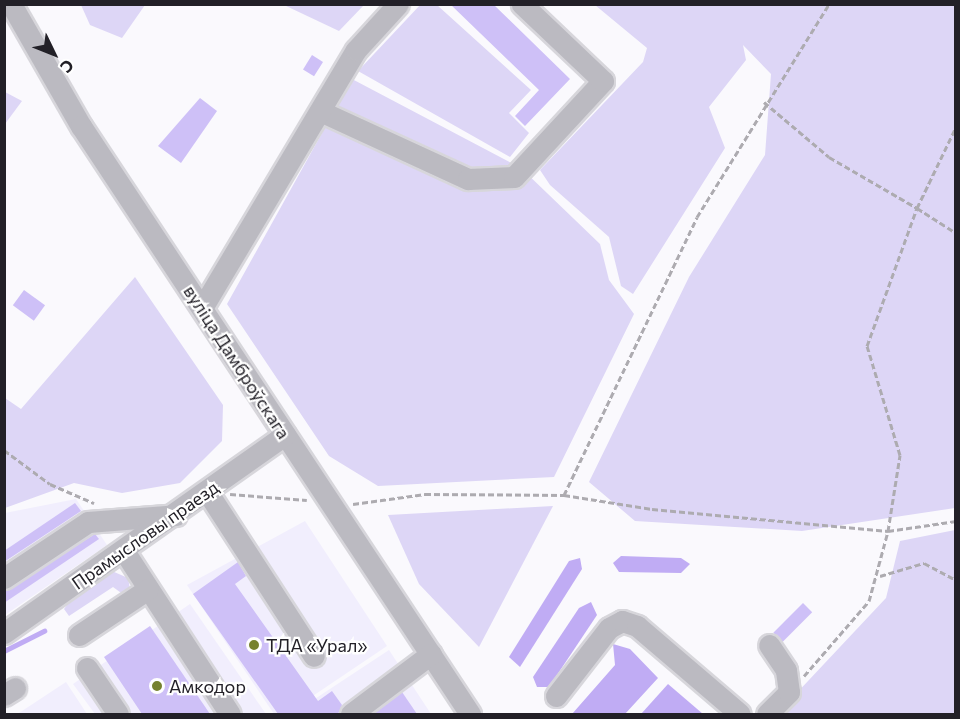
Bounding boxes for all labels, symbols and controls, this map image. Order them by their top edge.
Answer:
north arrow [24,24,84,84]
text: С [57,56,78,77]
street label: вуліца Дамброўскага [179,281,295,443]
street label: Прамысловы праезд [68,476,222,594]
place label: ТДА «Урал» [266,634,368,656]
marker: ТДА «Урал» [247,638,261,652]
place label: Амкодор [169,675,246,697]
marker: Амкодор [150,679,164,693]

